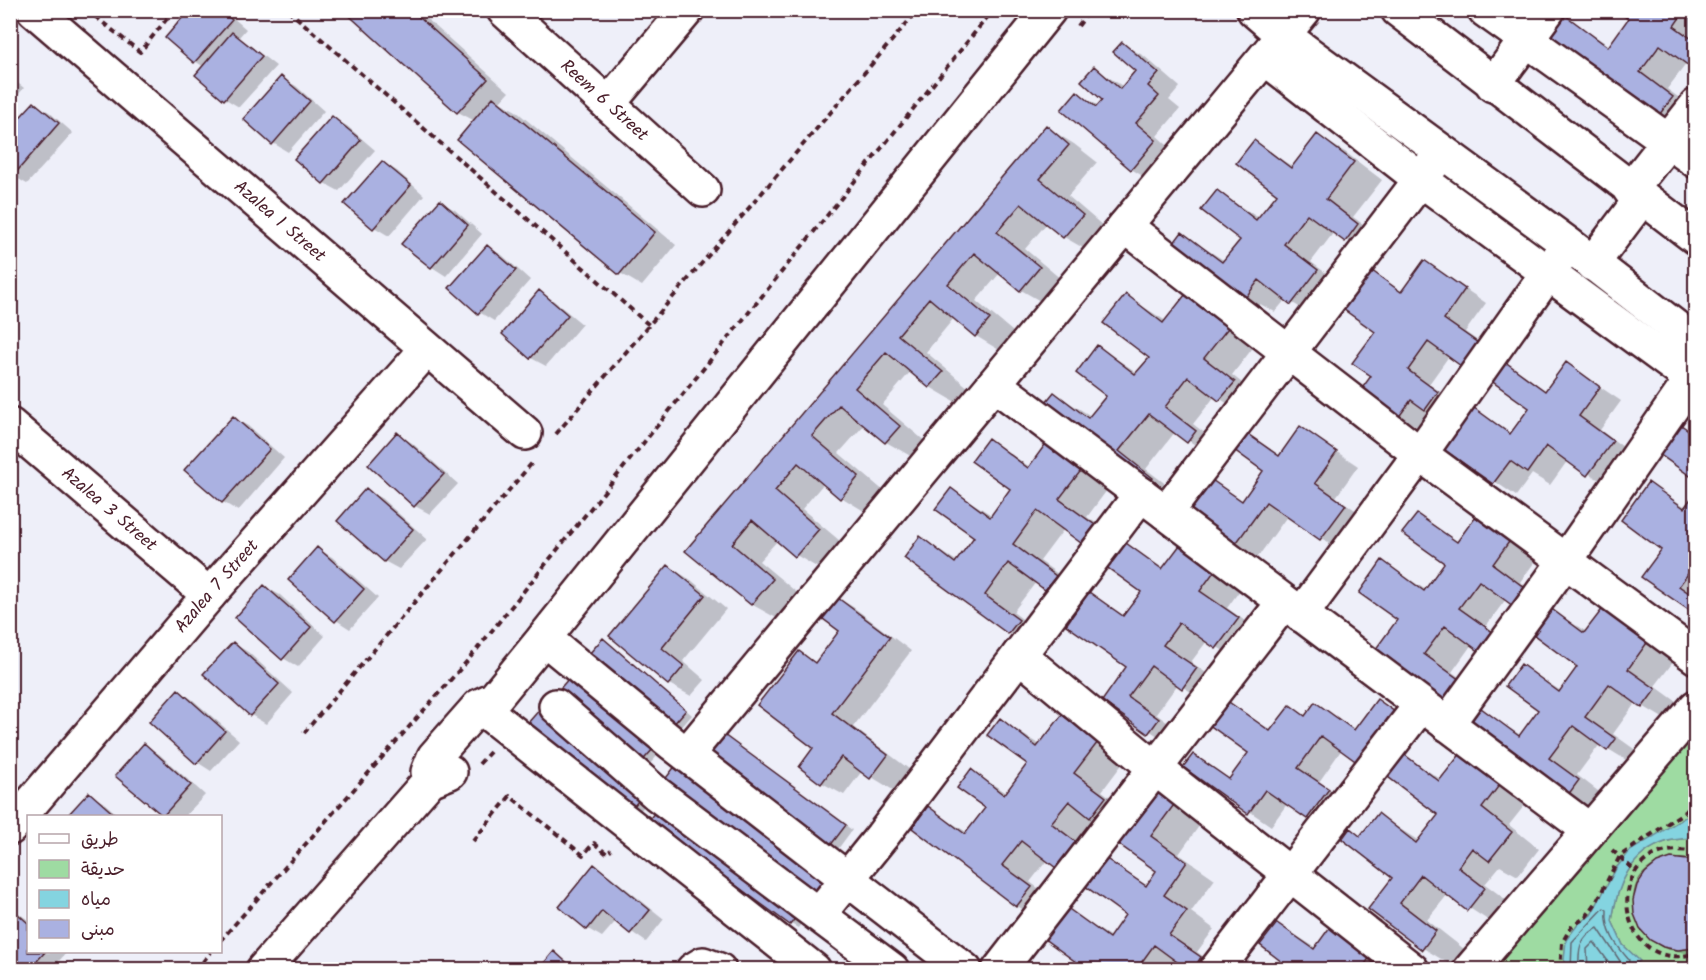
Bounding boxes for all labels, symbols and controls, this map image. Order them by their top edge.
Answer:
street label: Reem 6 Street [553,53,656,149]
street label: Azalea 1 Street [227,173,333,270]
street label: Azalea 3 Street [54,460,164,560]
street label: Azalea 7 Street [168,532,267,640]
legend [27,815,222,953]
text: طريق [81,826,119,855]
text: حديقة [81,856,125,885]
text: مياه [81,886,111,915]
text: مبنى [81,916,115,945]

